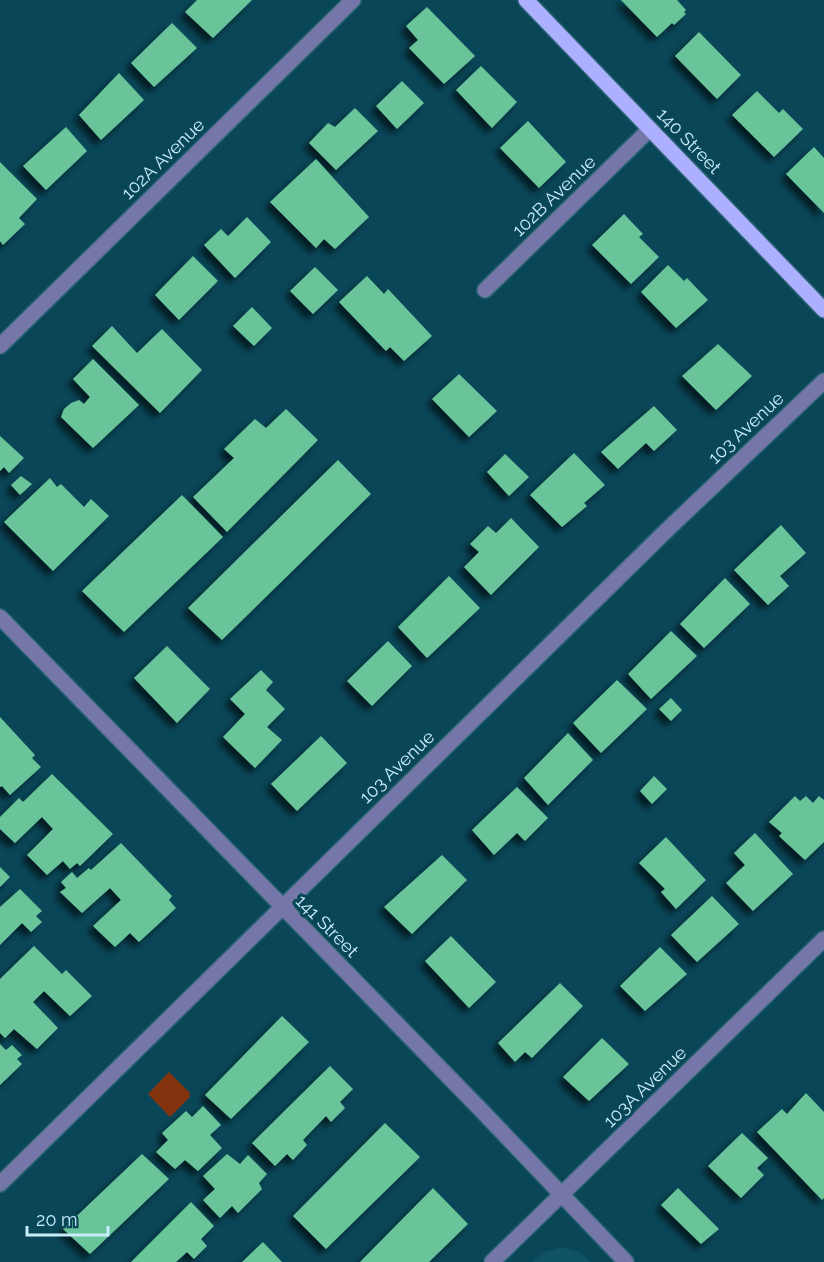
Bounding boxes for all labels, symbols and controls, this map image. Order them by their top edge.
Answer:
street label: 140 Street [653,103,726,178]
street label: 102A Avenue [117,114,209,203]
street label: 102B Avenue [508,151,600,240]
street label: 103 Avenue [704,387,788,468]
street label: 103 Avenue [355,726,439,807]
street label: 141 Street [292,890,363,961]
street label: 103A Avenue [599,1042,691,1131]
scale bar [27,1199,108,1237]
text: 20 m [36,1209,78,1230]

